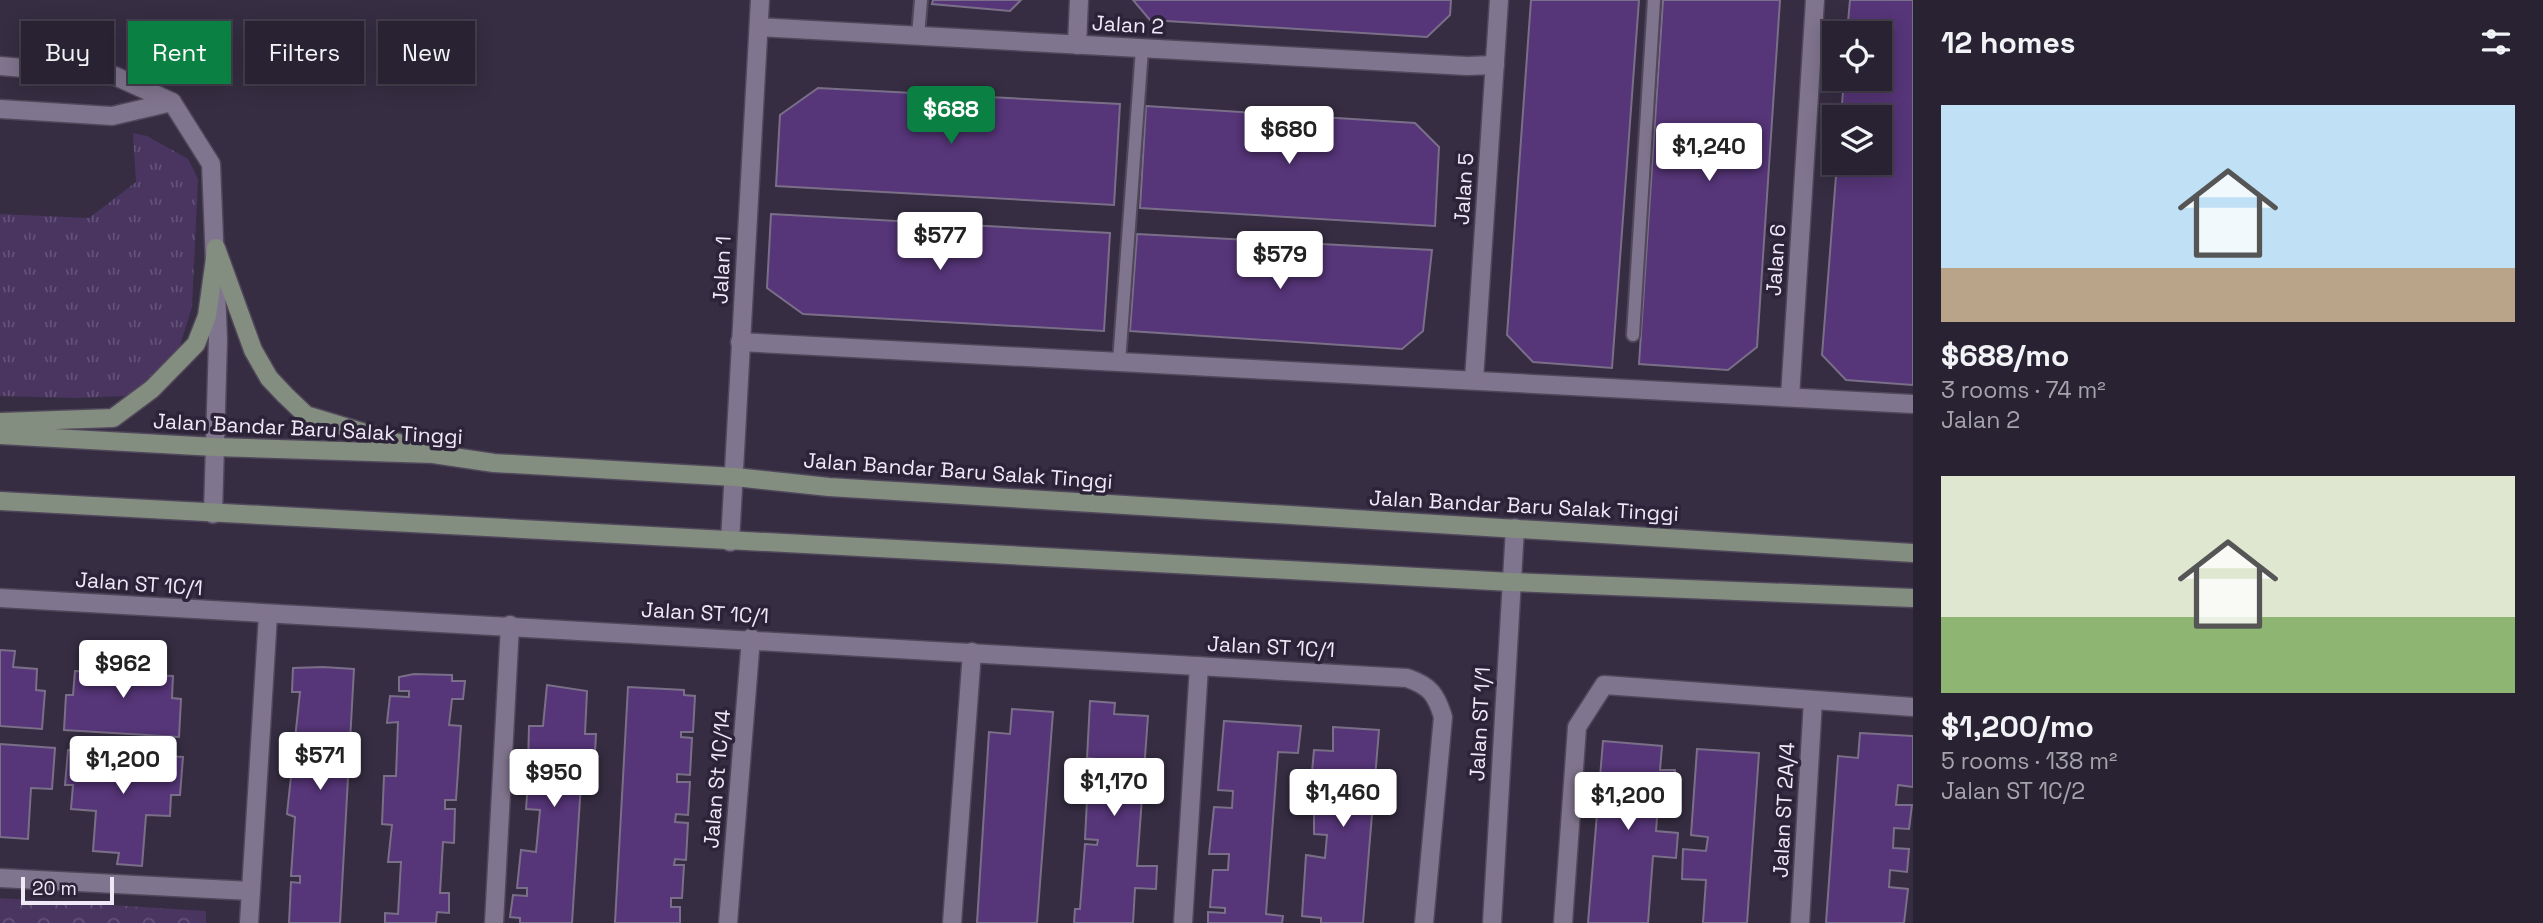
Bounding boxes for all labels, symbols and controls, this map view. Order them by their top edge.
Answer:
street label: Jalan 2 [1091,9,1165,40]
chip: Buy [21,21,114,84]
chip: Rent [128,21,231,84]
chip: Filters [245,21,364,84]
chip: New [378,21,475,84]
map controls [1822,21,1892,175]
button: locate [1822,21,1892,91]
text: 12 homes [1941,23,2076,62]
icon: filters [2477,23,2515,61]
pin: $688 [910,86,992,146]
text: $688 [923,94,979,124]
button: layers [1822,105,1892,175]
pin: $680 [1248,106,1330,166]
text: $680 [1261,114,1317,144]
pin: $1,240 [1652,124,1766,183]
text: $1,240 [1672,131,1746,161]
icon: home [2165,150,2291,276]
street label: Jalan 5 [1448,152,1479,226]
pin: $577 [899,212,981,272]
text: $577 [914,220,966,250]
street label: Jalan 6 [1760,223,1791,297]
pin: $579 [1239,232,1321,291]
street label: Jalan 1 [706,235,737,305]
text: $579 [1253,239,1307,269]
text: $688/mo [1941,336,2069,375]
text: 3 rooms · 74 m² [1941,375,2106,405]
text: Jalan 2 [1941,405,2020,435]
street label: Jalan Bandar Baru Salak Tinggi [153,407,464,450]
street label: Jalan Bandar Baru Salak Tinggi [802,446,1114,495]
street label: Jalan Bandar Baru Salak Tinggi [1369,484,1680,527]
icon: home [2165,521,2291,647]
street label: Jalan ST 1C/1 [74,566,204,601]
street label: Jalan ST 1C/1 [641,596,770,629]
street label: Jalan ST 1C/1 [1207,630,1336,663]
pin: $962 [82,640,164,700]
text: $962 [95,648,151,678]
street label: Jalan ST 1/1 [1463,666,1496,782]
text: $1,200/mo [1941,707,2094,746]
street label: Jalan St 1C/14 [697,708,736,850]
pin: $571 [279,732,361,792]
pin: $1,200 [66,736,180,796]
text: $571 [295,740,345,770]
street label: Jalan ST 2A/4 [1766,741,1801,878]
text: $1,200 [86,744,160,774]
text: 5 rooms · 138 m² [1941,746,2117,776]
pin: $950 [513,750,595,809]
text: $950 [526,757,582,787]
pin: $1,170 [1057,758,1171,818]
text: $1,170 [1080,766,1148,796]
pin: $1,460 [1286,770,1400,829]
pin: $1,200 [1571,772,1685,832]
text: Jalan ST 1C/2 [1941,776,2085,806]
text: $1,460 [1306,777,1380,807]
text: $1,200 [1591,780,1665,810]
scale bar [21,874,114,906]
text: 20 m [32,876,77,901]

